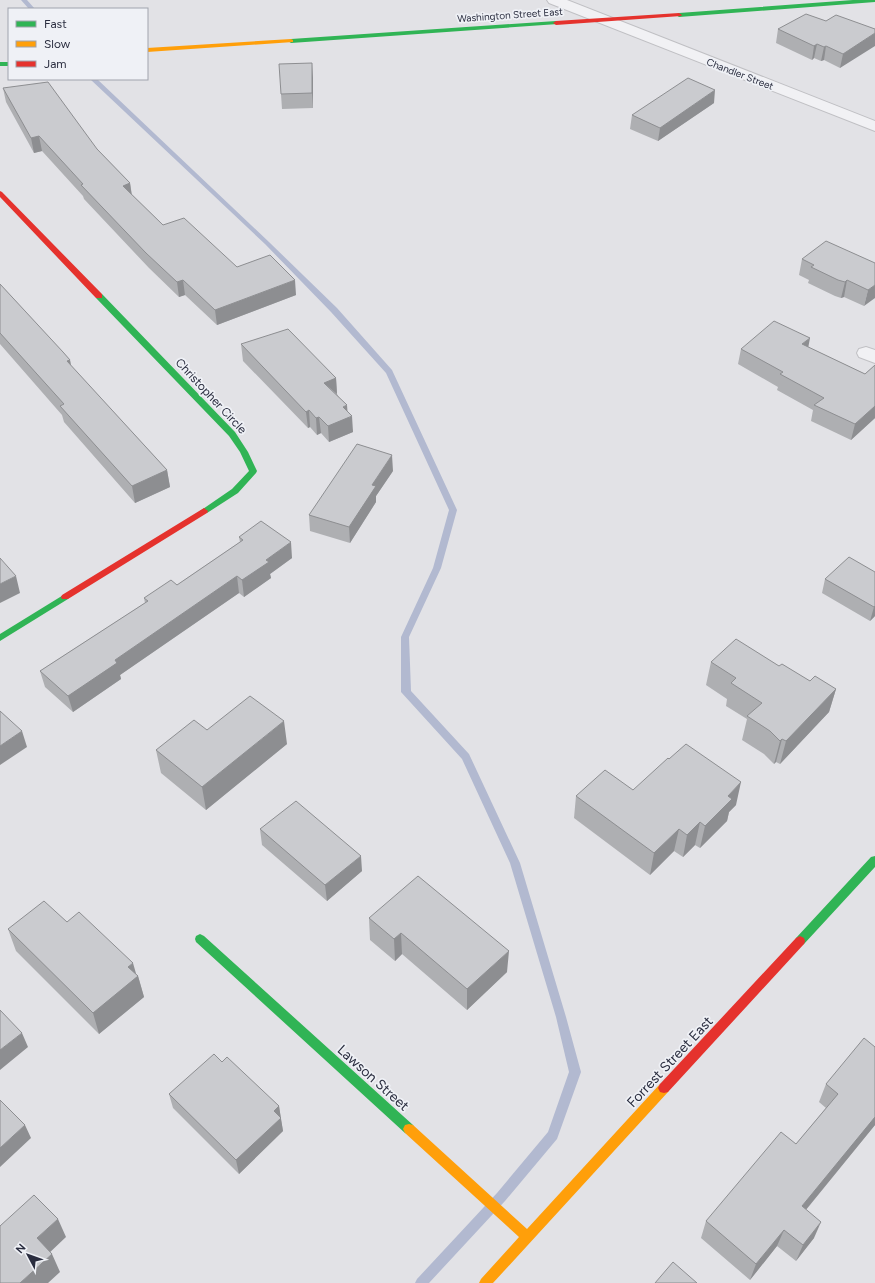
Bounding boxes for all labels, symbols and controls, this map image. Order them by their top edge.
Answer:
street label: Washington Street East [457,5,563,25]
legend [8,8,148,80]
text: Fast [44,17,67,31]
text: Slow [44,37,71,51]
street label: Chandler Street [705,55,776,93]
text: Jam [44,57,67,71]
street label: Christopher Circle [173,355,250,437]
street label: Forrest Street East [624,1013,716,1111]
street label: Lawson Street [334,1041,412,1115]
north arrow [8,1235,48,1275]
text: N [13,1241,29,1256]

